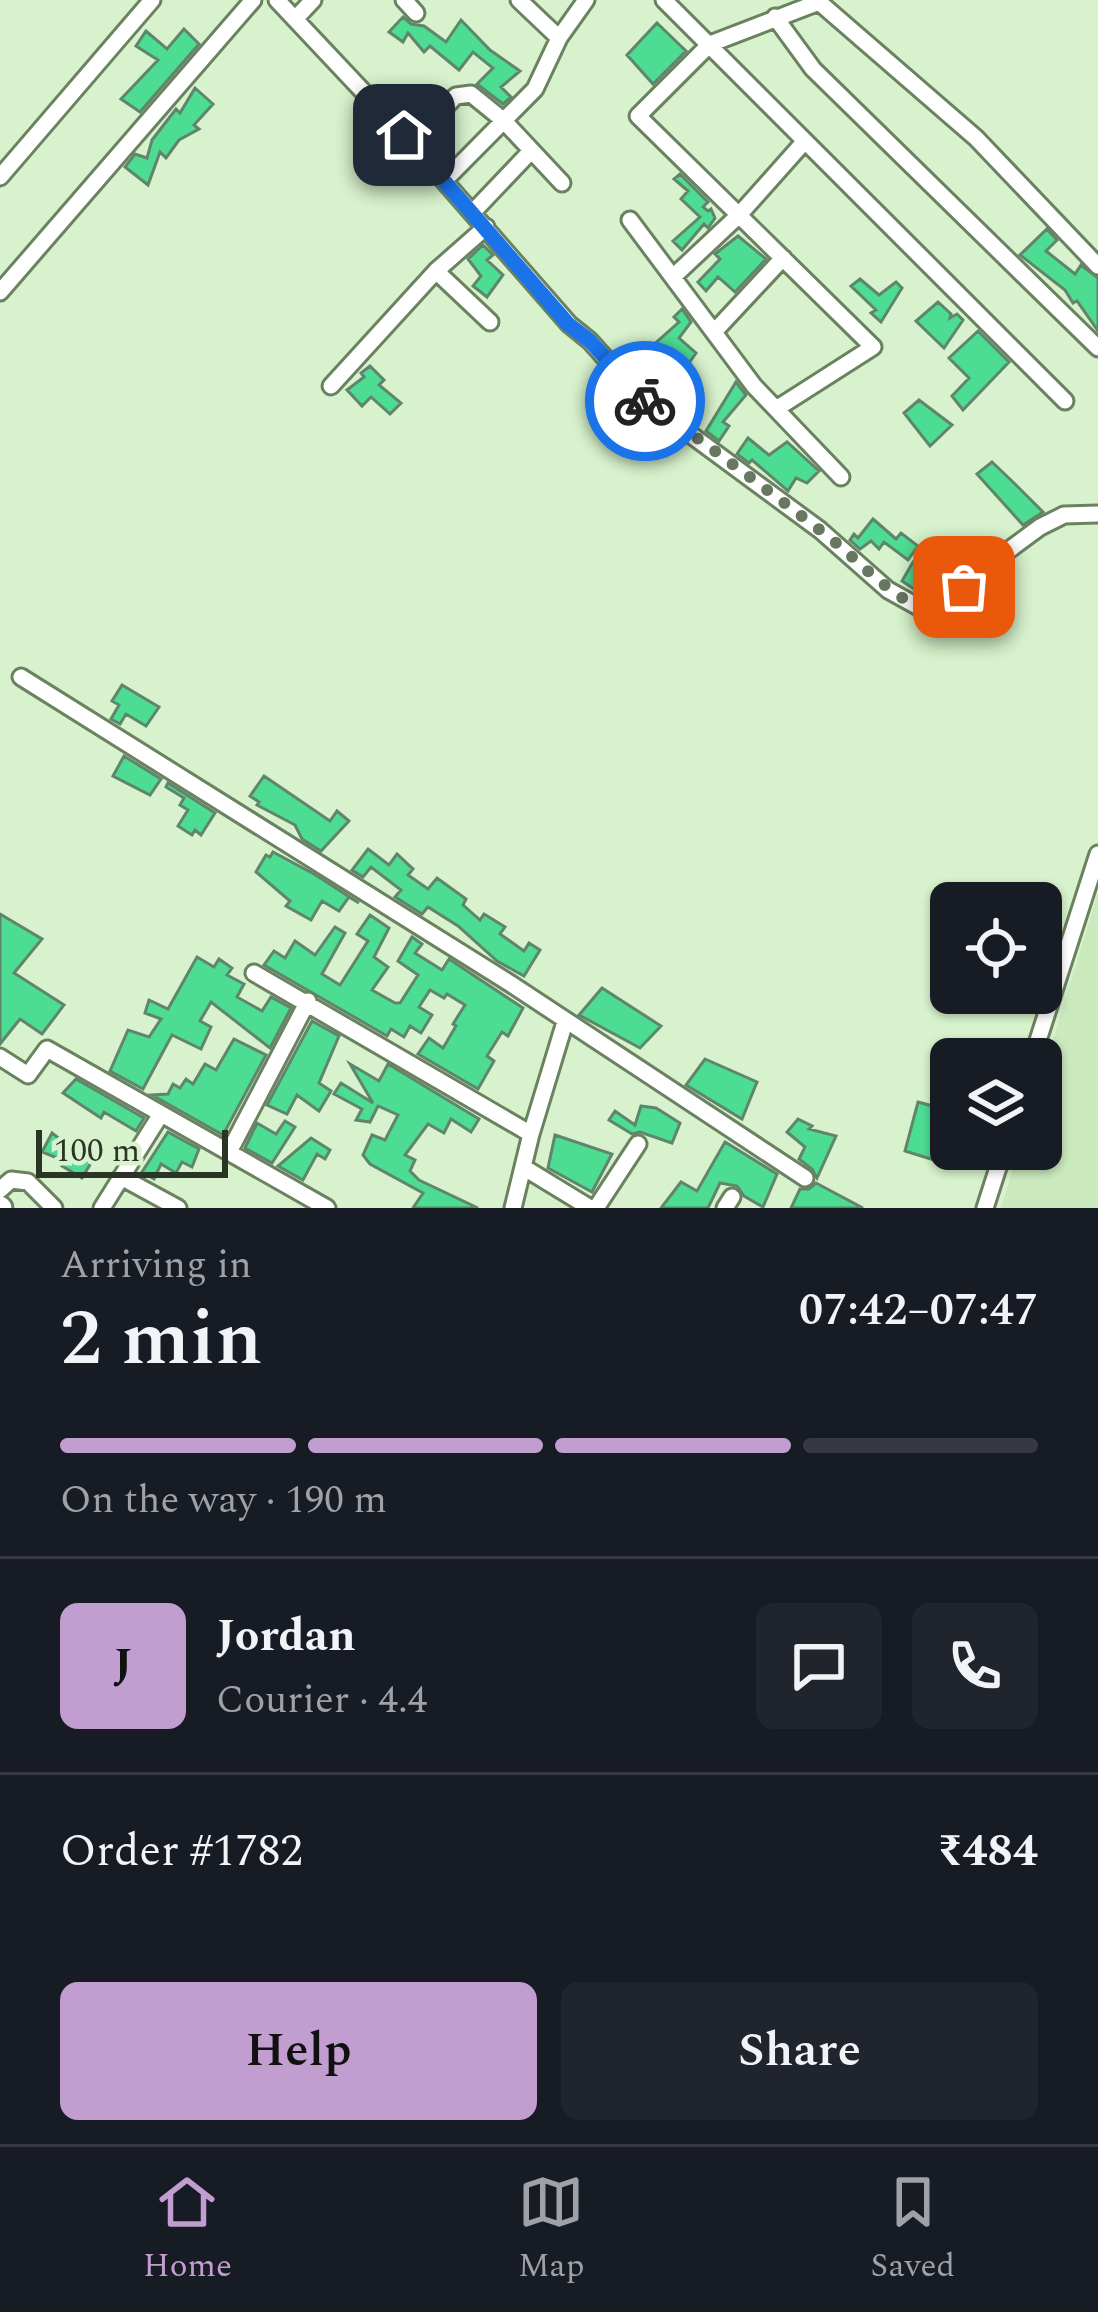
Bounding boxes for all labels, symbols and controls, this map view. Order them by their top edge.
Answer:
pin [353,84,455,186]
icon: home [371,102,437,168]
courier [585,341,705,461]
icon: bike [612,368,678,434]
pin [913,536,1015,638]
icon: bag [931,554,997,620]
map controls [930,882,1062,1170]
button: locate [930,882,1062,1014]
button: layers [930,1038,1062,1170]
scale bar [36,1124,228,1177]
text: 100 m [54,1126,140,1176]
text: Arriving in [60,1236,252,1295]
text: 07:42–07:47 [799,1276,1038,1345]
text: 2 min [60,1280,262,1399]
text: On the way · 190 m [60,1471,387,1530]
text: Jordan [216,1602,356,1671]
button: chat [756,1603,882,1729]
button: phone [912,1603,1038,1729]
text: J [113,1631,133,1700]
text: Courier · 4.4 [216,1671,427,1730]
text: Order #1782 [60,1817,303,1886]
text: ₹484 [937,1817,1038,1886]
button: Help [60,1982,537,2120]
button: Share [561,1982,1038,2120]
tab: Home [143,2169,232,2291]
tab: Map [518,2169,584,2291]
tab: Saved [870,2169,955,2291]

